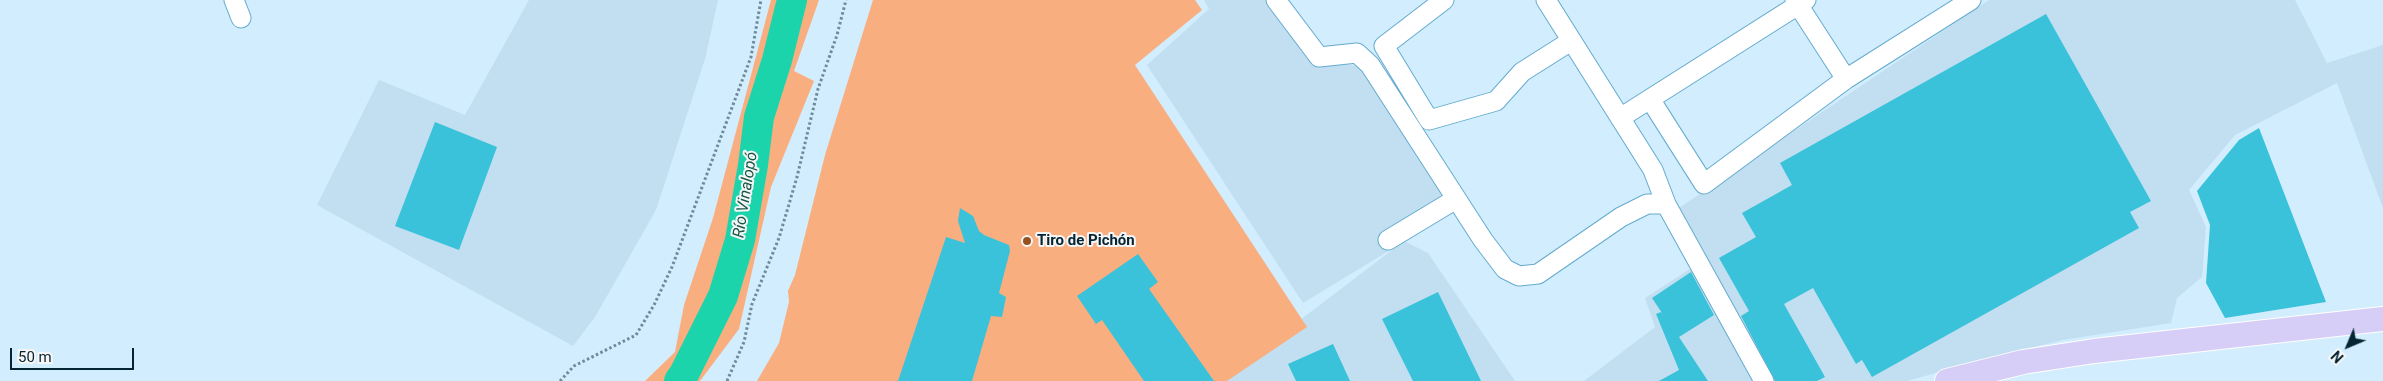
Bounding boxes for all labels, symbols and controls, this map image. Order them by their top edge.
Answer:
water label: Río Vinalopó [730,151,762,239]
place label: Tiro de Pichón [1037,232,1135,250]
marker: Tiro de Pichón [1021,235,1033,247]
north arrow [2323,321,2373,371]
scale bar [12,338,136,370]
text: N [2328,347,2347,366]
text: 50 m [18,348,52,366]

